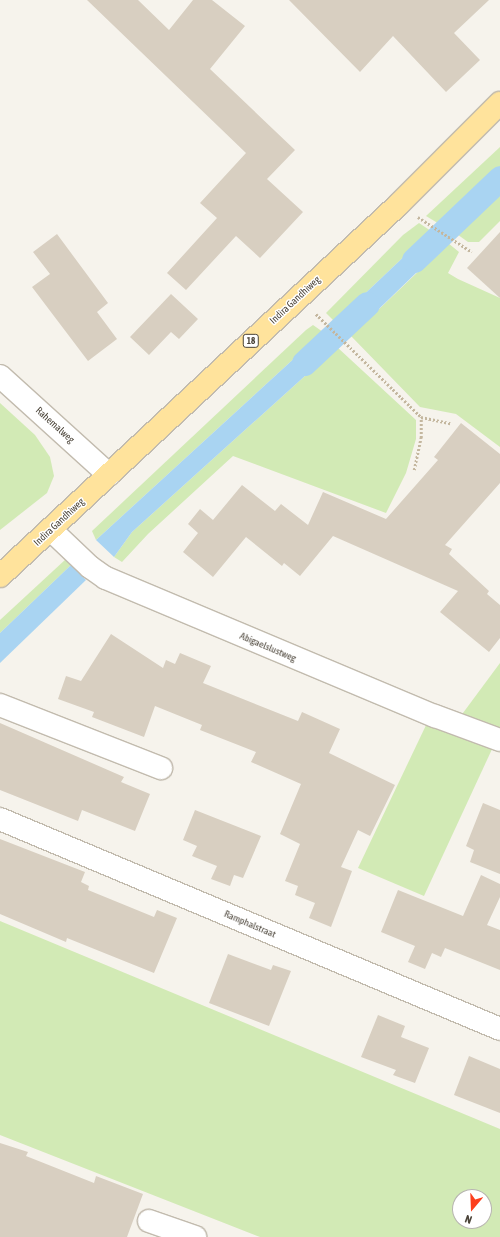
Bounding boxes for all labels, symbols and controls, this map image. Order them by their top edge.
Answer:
street label: Indira Gandhiweg [267,274,323,326]
road number: 18 [242,334,260,348]
street label: Rahemalweg [33,404,77,446]
street label: Indira Gandhiweg [31,496,87,548]
street label: Abigaelslustweg [238,630,298,664]
street label: Ramphalstraat [222,908,278,940]
north arrow [452,1189,492,1229]
text: N [463,1213,473,1226]

